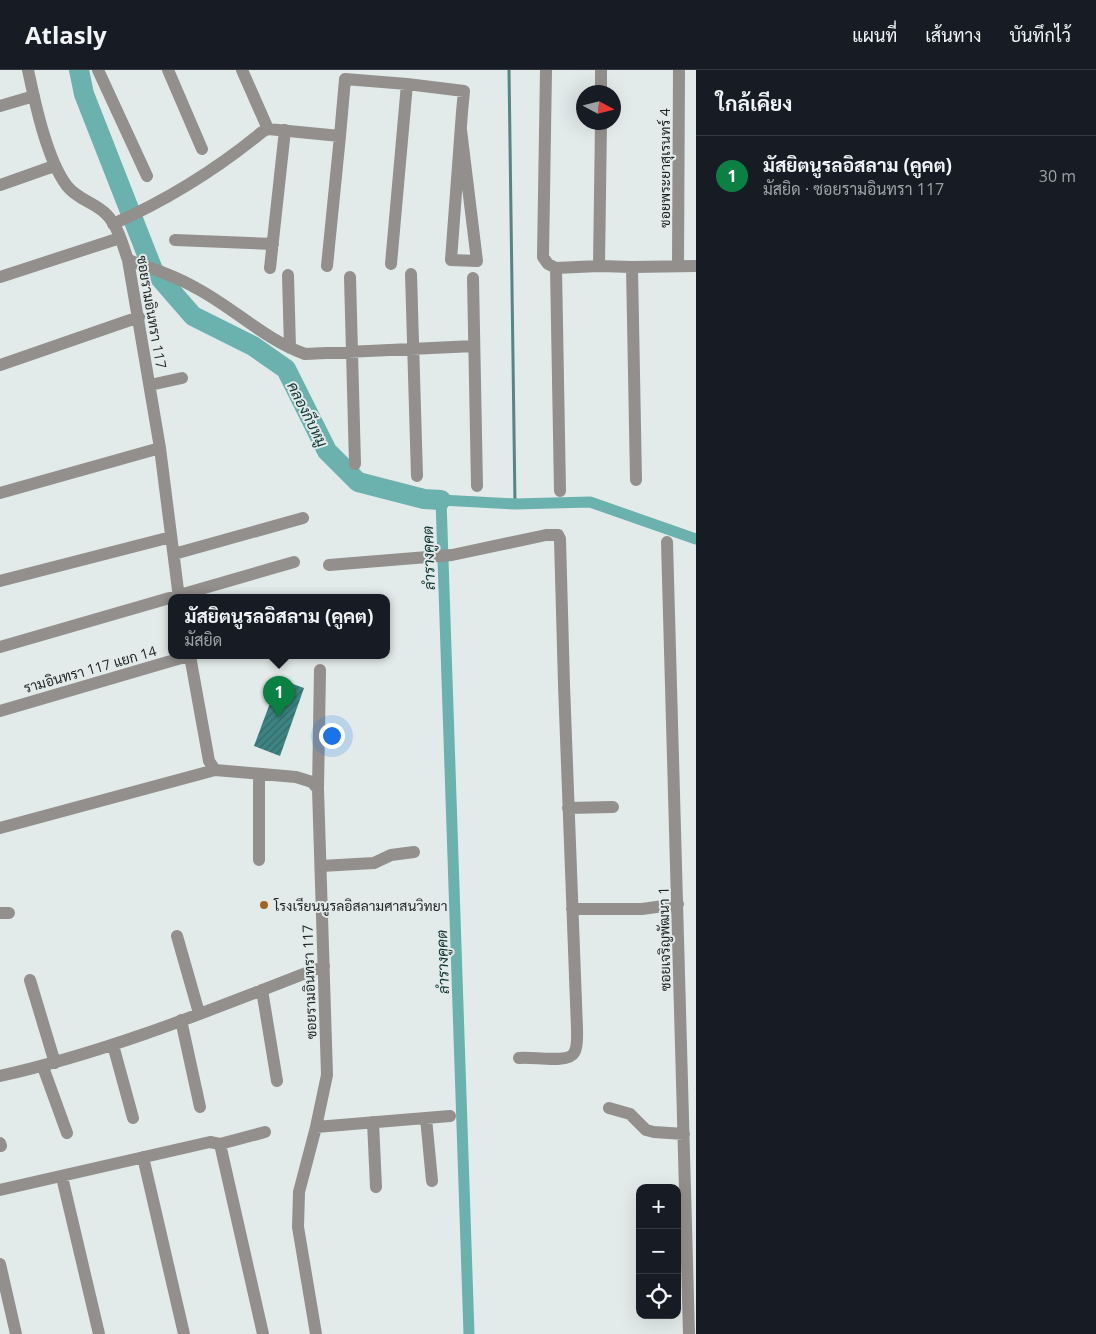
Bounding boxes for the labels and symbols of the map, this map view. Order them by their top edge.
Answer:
north arrow [576,85,621,130]
street label: ซอยพระยาสุเรนทร์ 4 [655,108,675,228]
street label: ซอยรามอินทรา 117 [133,254,171,370]
water label: คลองกีบหมู [282,378,333,450]
water label: ลำรางคูคต [417,525,440,591]
street label: รามอินทรา 117 แยก 14 [21,641,159,697]
pin: 1 [263,676,295,717]
your location [319,723,345,749]
street label: ซอยเจริญพัฒนา 1 [654,887,674,991]
place label: โรงเรียนนูรลอิสลามศาสนวิทยา [273,896,448,916]
marker: โรงเรียนนูรลอิสลามศาสนวิทยา [258,899,270,911]
street label: ซอยรามอินทรา 117 [298,924,320,1040]
water label: ลำรางคูคต [431,929,454,995]

